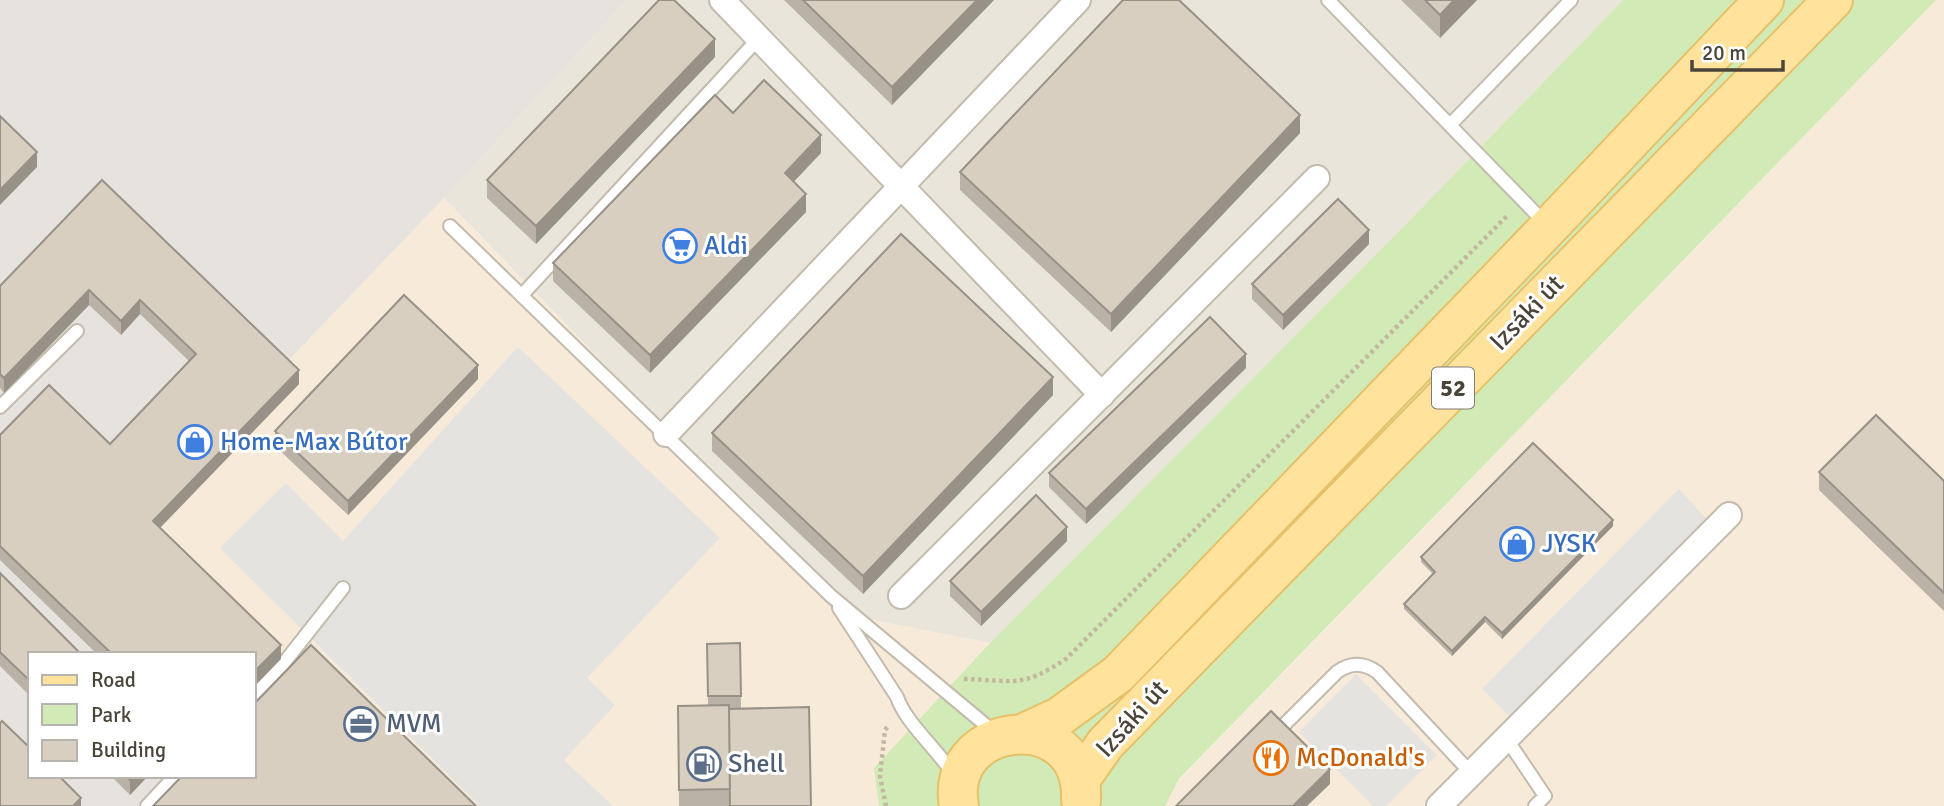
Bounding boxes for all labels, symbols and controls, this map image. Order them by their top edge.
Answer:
scale bar [1692,28,1783,72]
text: 20 m [1702,40,1746,66]
supermarket icon: Aldi [661,227,699,265]
place label: Aldi [704,230,748,262]
street label: Izsáki út [1483,269,1571,357]
road number: 52 [1432,368,1474,408]
shop icon: Home-Max Bútor [176,423,214,461]
place label: Home-Max Bútor [220,426,408,458]
shop icon: JYSK [1498,525,1536,563]
place label: JYSK [1542,528,1597,560]
legend [28,652,256,778]
text: Road [91,667,136,693]
street label: Izsáki út [1089,674,1175,764]
text: Park [91,702,132,728]
office icon: MVM [342,705,380,743]
place label: MVM [386,708,442,740]
text: Building [91,737,166,763]
restaurant icon: McDonald's [1252,739,1290,777]
place label: McDonald's [1296,742,1425,774]
fuel station icon: Shell [685,745,723,783]
place label: Shell [728,748,785,780]

